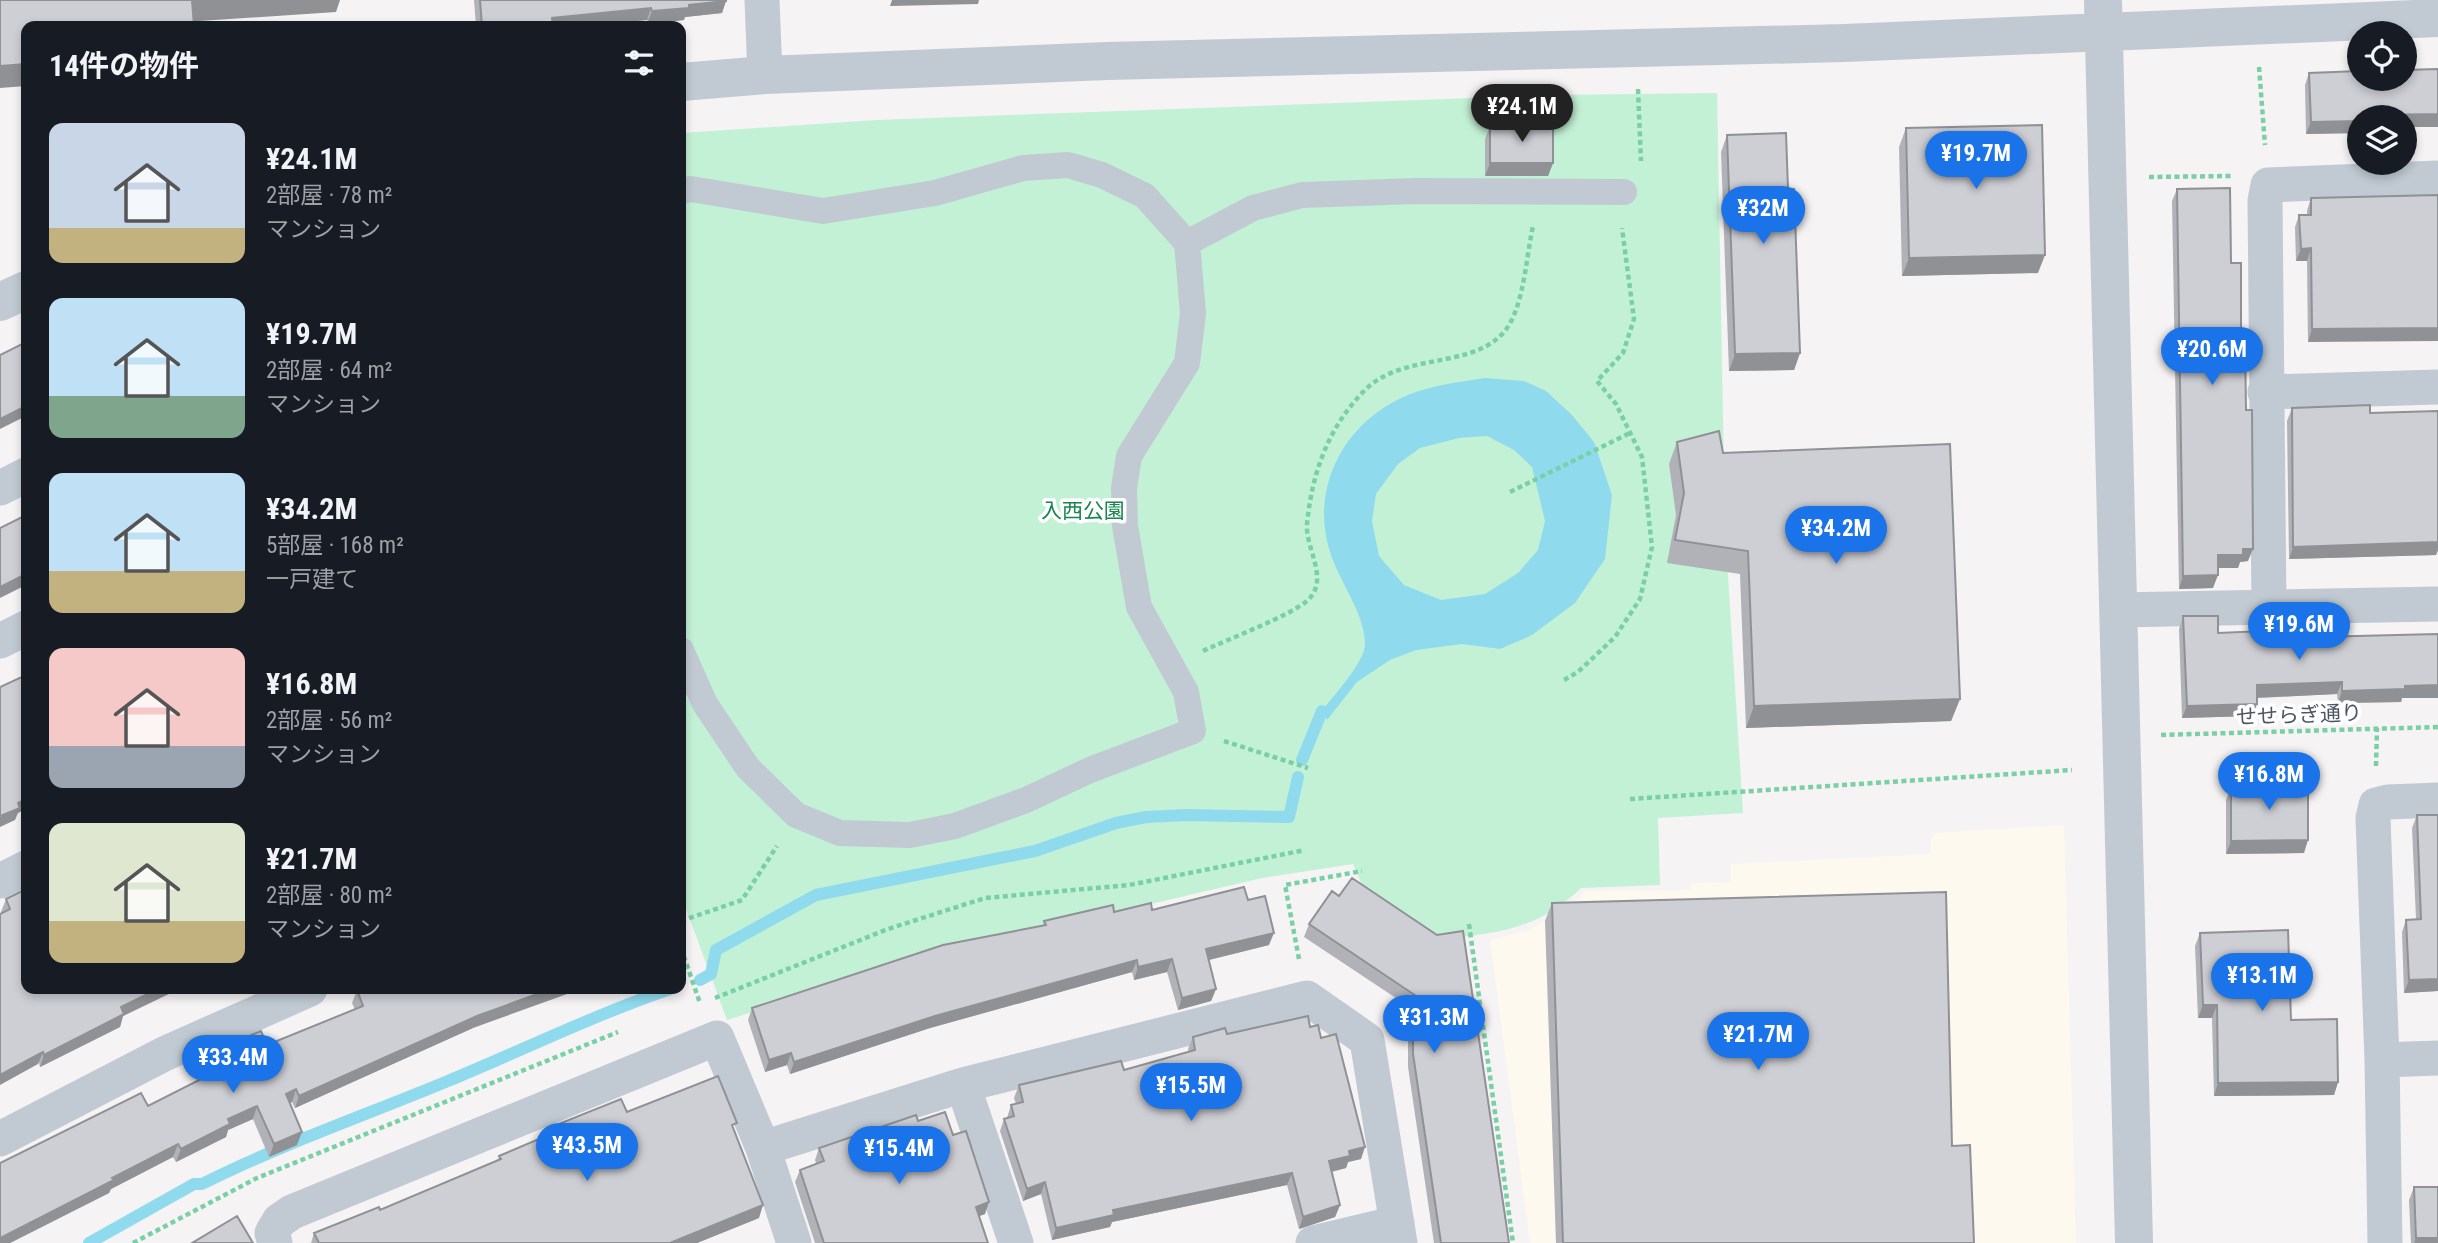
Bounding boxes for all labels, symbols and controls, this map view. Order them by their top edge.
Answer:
map controls [2347,21,2417,175]
button: locate [2347,21,2417,91]
icon: filters [620,44,658,82]
text: 14件の物件 [49,48,199,83]
pin: ¥24.1M [1465,85,1579,144]
text: ¥24.1M [1487,93,1557,120]
button: layers [2347,105,2417,175]
pin: ¥19.7M [1919,132,2033,191]
text: ¥19.7M [1941,140,2011,167]
text: ¥24.1M [266,141,357,176]
icon: home [105,151,189,235]
text: 2部屋 · 78 m² [266,182,392,209]
pin: ¥32M [1722,187,1804,246]
text: ¥32M [1737,195,1789,222]
text: マンション [266,216,381,243]
text: ¥19.7M [266,316,357,351]
icon: home [105,326,189,410]
pin: ¥20.6M [2155,328,2269,387]
text: ¥20.6M [2177,336,2247,363]
text: 2部屋 · 64 m² [266,357,392,384]
text: マンション [266,391,381,418]
text: ¥34.2M [266,491,357,526]
park label: 入西公園 [1041,499,1125,523]
icon: home [105,501,189,585]
pin: ¥34.2M [1779,506,1893,566]
text: ¥34.2M [1801,515,1871,542]
text: 5部屋 · 168 m² [266,532,404,559]
text: 一戸建て [266,566,358,593]
pin: ¥19.6M [2242,602,2356,662]
text: ¥19.6M [2264,611,2334,638]
text: ¥16.8M [266,666,357,701]
icon: home [105,676,189,760]
street label: せせらぎ通り [2236,701,2362,729]
text: 2部屋 · 56 m² [266,707,392,734]
text: マンション [266,741,381,768]
pin: ¥16.8M [2212,752,2326,812]
text: ¥16.8M [2234,761,2304,788]
text: ¥21.7M [266,841,357,876]
icon: home [105,851,189,935]
text: 2部屋 · 80 m² [266,882,392,909]
text: マンション [266,916,381,943]
pin: ¥13.1M [2205,954,2319,1013]
text: ¥13.1M [2227,962,2297,989]
pin: ¥31.3M [1377,996,1491,1055]
text: ¥31.3M [1399,1004,1469,1031]
pin: ¥21.7M [1701,1012,1815,1072]
text: ¥21.7M [1723,1021,1793,1048]
pin: ¥33.4M [176,1036,290,1095]
text: ¥33.4M [198,1044,268,1071]
pin: ¥15.5M [1134,1064,1248,1123]
text: ¥15.5M [1156,1072,1226,1099]
pin: ¥43.5M [530,1124,644,1183]
pin: ¥15.4M [842,1126,956,1186]
text: ¥43.5M [552,1132,622,1159]
text: ¥15.4M [864,1135,934,1162]

